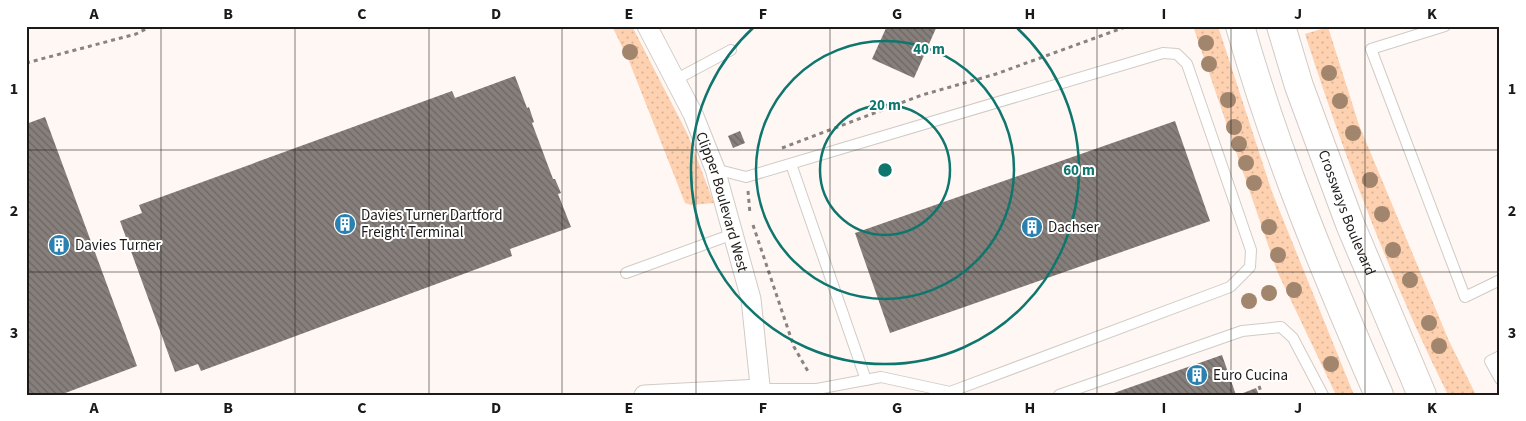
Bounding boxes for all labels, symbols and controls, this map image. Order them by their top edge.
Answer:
text: A [88,3,99,25]
text: B [223,3,233,25]
text: C [357,3,367,25]
text: D [491,3,501,25]
text: E [625,3,633,25]
text: F [759,3,767,25]
text: G [892,3,902,25]
text: H [1025,3,1035,25]
text: I [1162,3,1166,25]
text: J [1294,3,1302,25]
text: K [1427,3,1437,25]
text: 40 m [913,39,945,60]
text: 1 [10,78,18,100]
text: 1 [1508,78,1516,100]
text: 20 m [869,95,901,116]
street label: Clipper Boulevard West [691,128,754,274]
street label: Crossways Boulevard [1313,147,1381,279]
text: 60 m [1063,160,1095,181]
centre of rings [876,161,894,179]
text: 2 [10,200,18,222]
text: 2 [1508,200,1516,222]
place label: Davies Turner Dartford Freight Terminal [361,205,502,243]
building icon: Davies Turner Dartford Freight Terminal [333,212,357,236]
building icon: Dachser [1020,215,1044,239]
place label: Dachser [1048,217,1100,238]
building icon: Davies Turner [47,233,71,257]
place label: Davies Turner [75,235,162,256]
text: 3 [10,322,18,344]
text: 3 [1508,322,1516,344]
building icon: Euro Cucina [1185,363,1209,387]
place label: Euro Cucina [1213,365,1288,386]
text: A [88,397,99,419]
text: B [223,397,233,419]
text: C [357,397,367,419]
text: D [491,397,501,419]
text: E [625,397,633,419]
text: F [759,397,767,419]
text: G [892,397,902,419]
text: H [1025,397,1035,419]
text: I [1162,397,1166,419]
text: J [1294,397,1302,419]
text: K [1427,397,1437,419]

